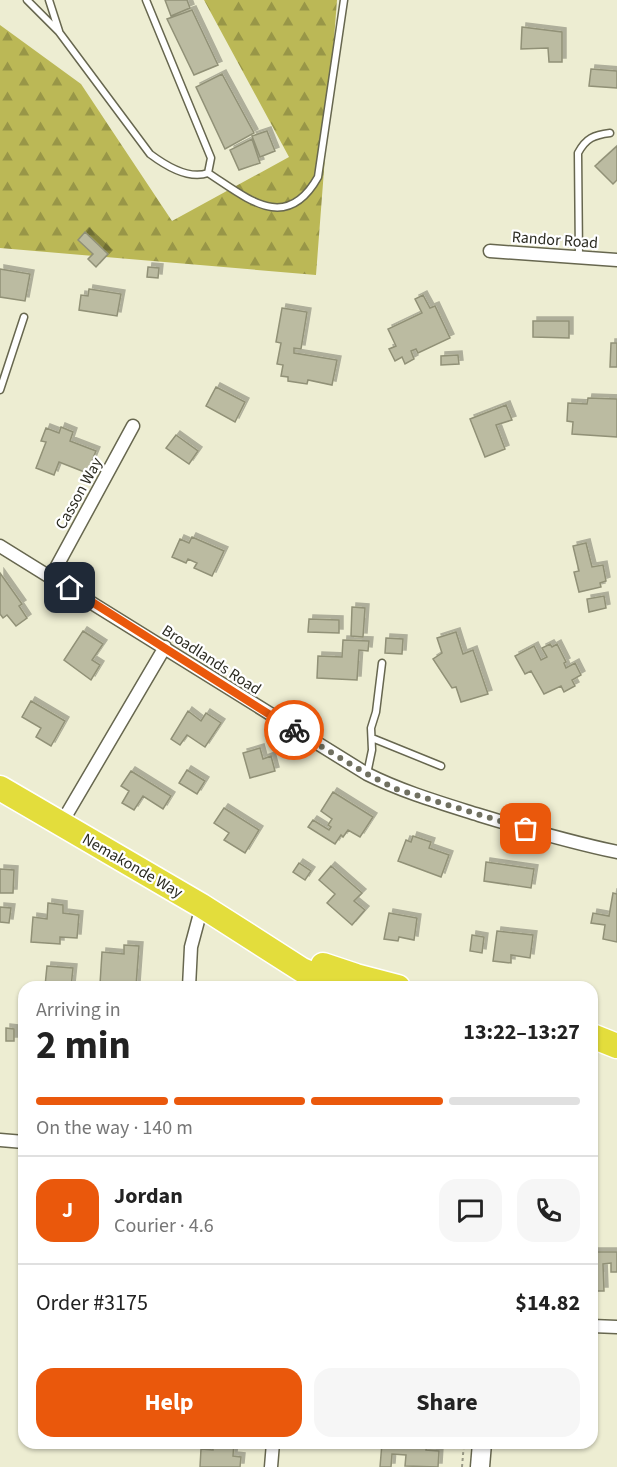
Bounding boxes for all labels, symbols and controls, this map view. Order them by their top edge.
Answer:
street label: Randor Road [511,226,599,254]
street label: Casson Way [50,453,108,533]
pin [44,562,95,613]
icon: home [53,571,86,604]
street label: Broadlands Road [158,620,265,700]
courier [264,700,324,760]
icon: bike [278,714,311,747]
pin [500,803,551,854]
icon: bag [509,812,542,845]
street label: Nemakonde Way [78,828,187,904]
text: Arriving in [36,996,121,1024]
text: 13:22–13:27 [463,1016,580,1048]
text: 2 min [36,1018,131,1074]
text: On the way · 140 m [36,1114,193,1142]
button: chat [439,1179,502,1242]
button: phone [517,1179,580,1242]
text: Jordan [114,1180,183,1212]
text: J [62,1194,73,1226]
text: Courier · 4.6 [114,1212,214,1240]
text: Order #3175 [36,1287,148,1319]
text: $14.82 [515,1287,580,1319]
button: Help [36,1368,302,1437]
button: Share [314,1368,580,1437]

